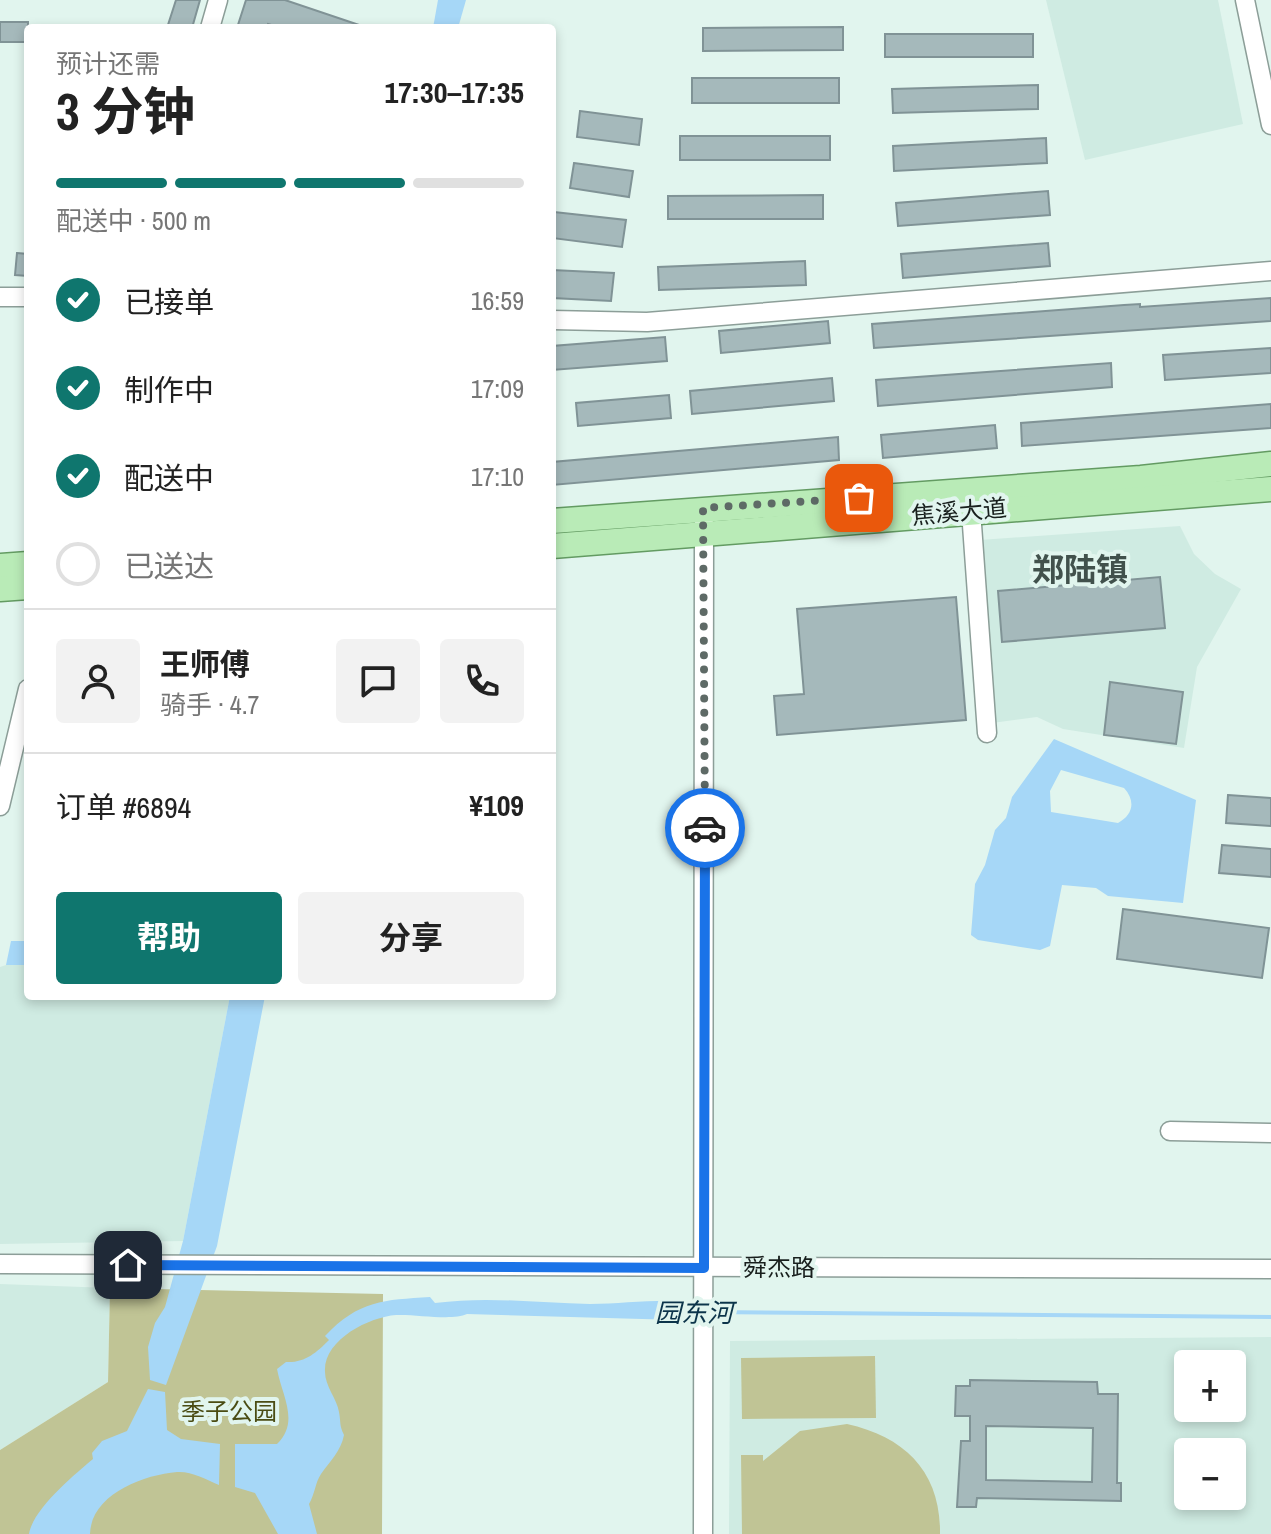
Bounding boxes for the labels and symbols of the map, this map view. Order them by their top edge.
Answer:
pin [825,464,893,532]
street label: 焦溪大道 [910,491,1008,531]
district label: 郑陆镇 [1032,548,1128,591]
courier [665,788,745,868]
pin [94,1231,162,1299]
street label: 舜杰路 [743,1251,815,1283]
water label: 园东河 [655,1295,738,1330]
park label: 季子公园 [181,1395,277,1427]

